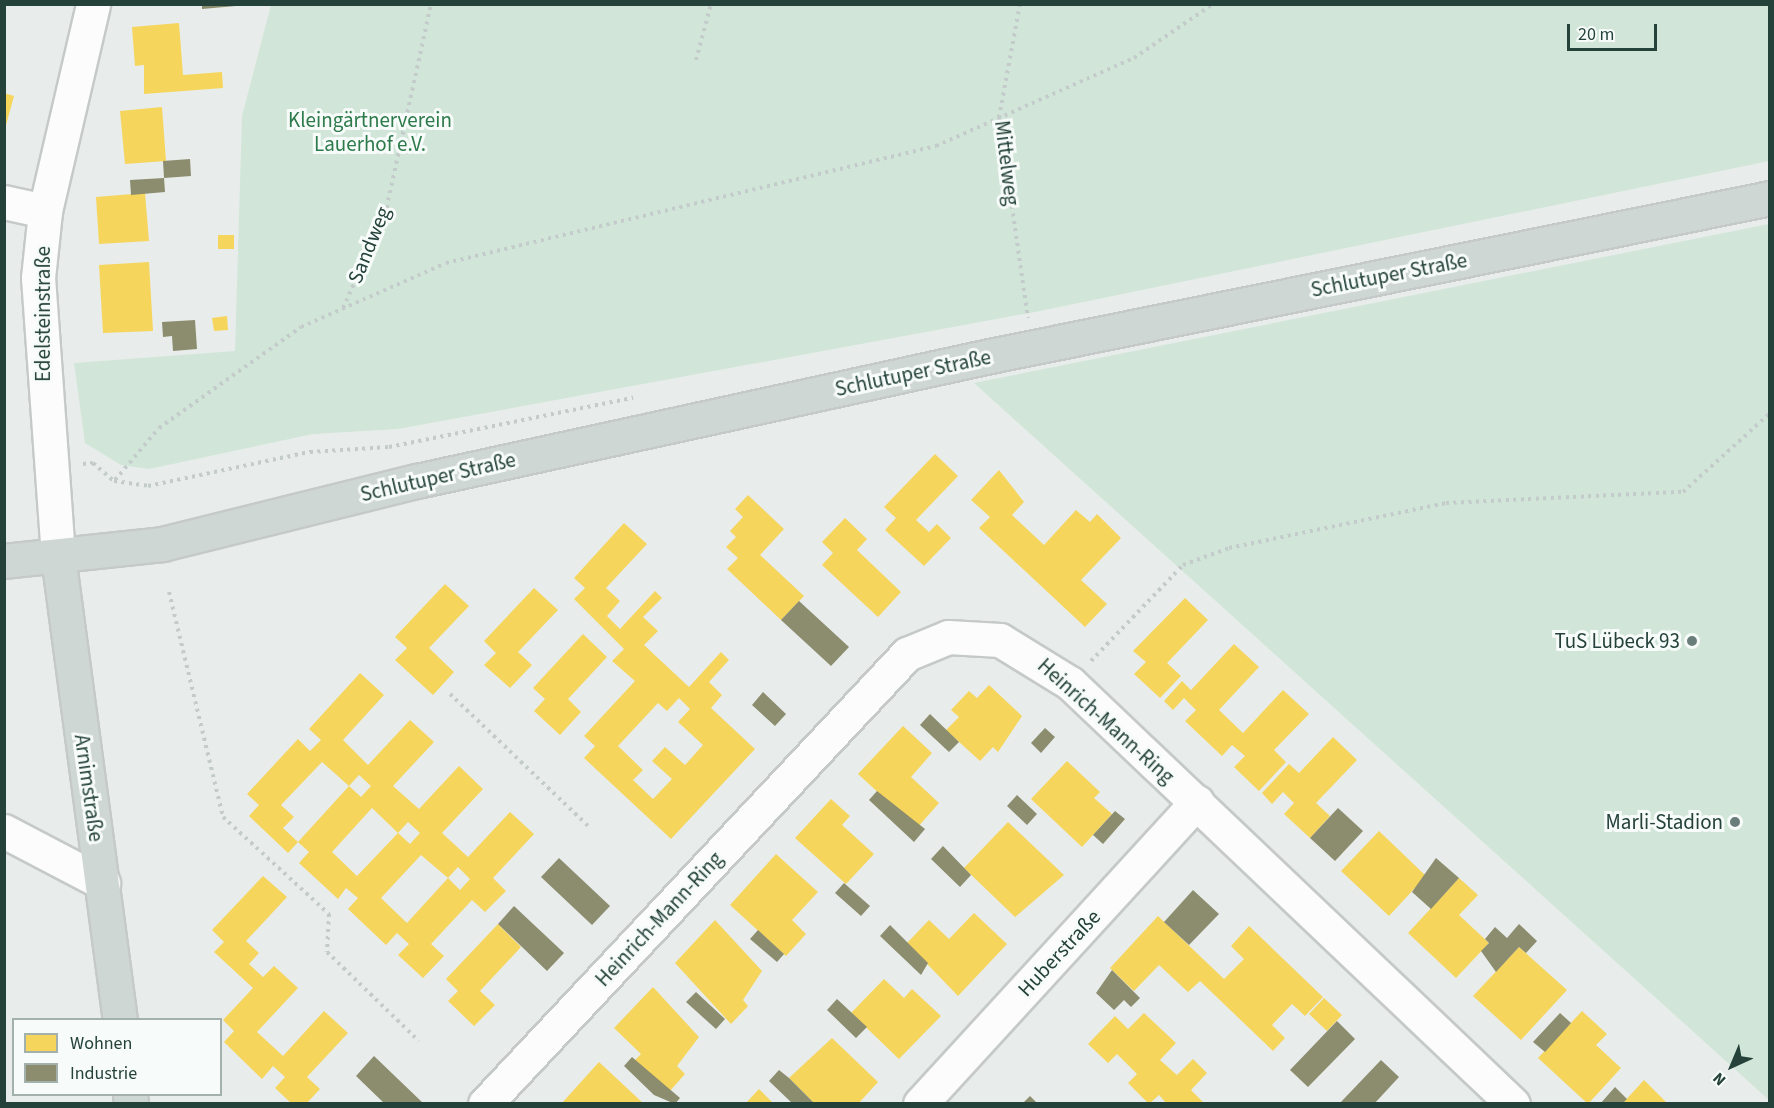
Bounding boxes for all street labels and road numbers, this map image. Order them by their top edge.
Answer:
street label: Mittelweg [989,119,1025,207]
street label: Sandweg [342,203,396,287]
street label: Edelsteinstraße [30,246,56,382]
street label: Schlutuper Straße [1309,247,1469,303]
street label: Schlutuper Straße [833,344,993,402]
street label: Schlutuper Straße [358,447,518,507]
street label: Heinrich-Mann-Ring [1032,653,1180,789]
street label: Arnimstraße [69,733,109,843]
street label: Heinrich-Mann-Ring [590,846,728,992]
street label: Huberstraße [1012,904,1106,1002]

